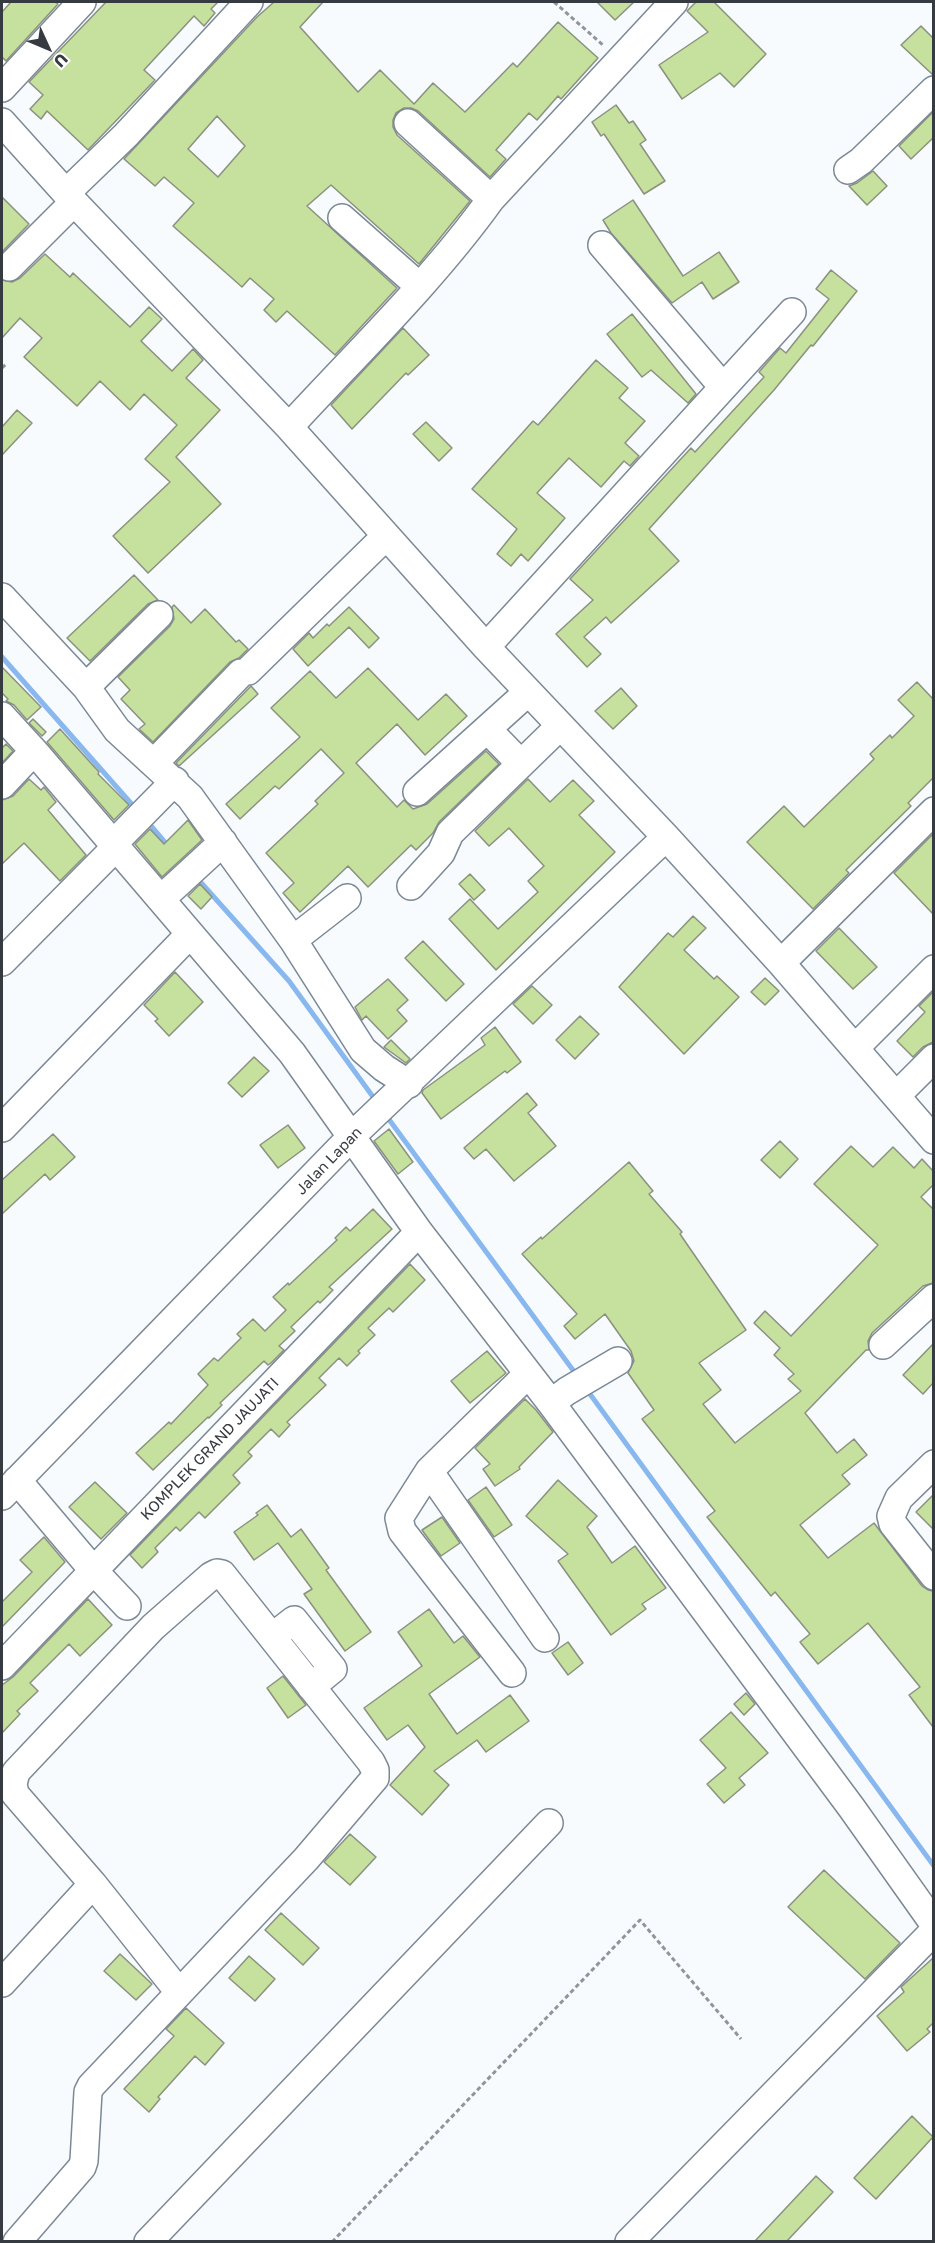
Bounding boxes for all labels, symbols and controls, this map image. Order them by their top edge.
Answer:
north arrow [18,18,78,78]
text: U [50,49,72,72]
street label: Jalan Lapan [292,1123,366,1199]
street label: KOMPLEK GRAND JAUJATI [137,1374,283,1524]

